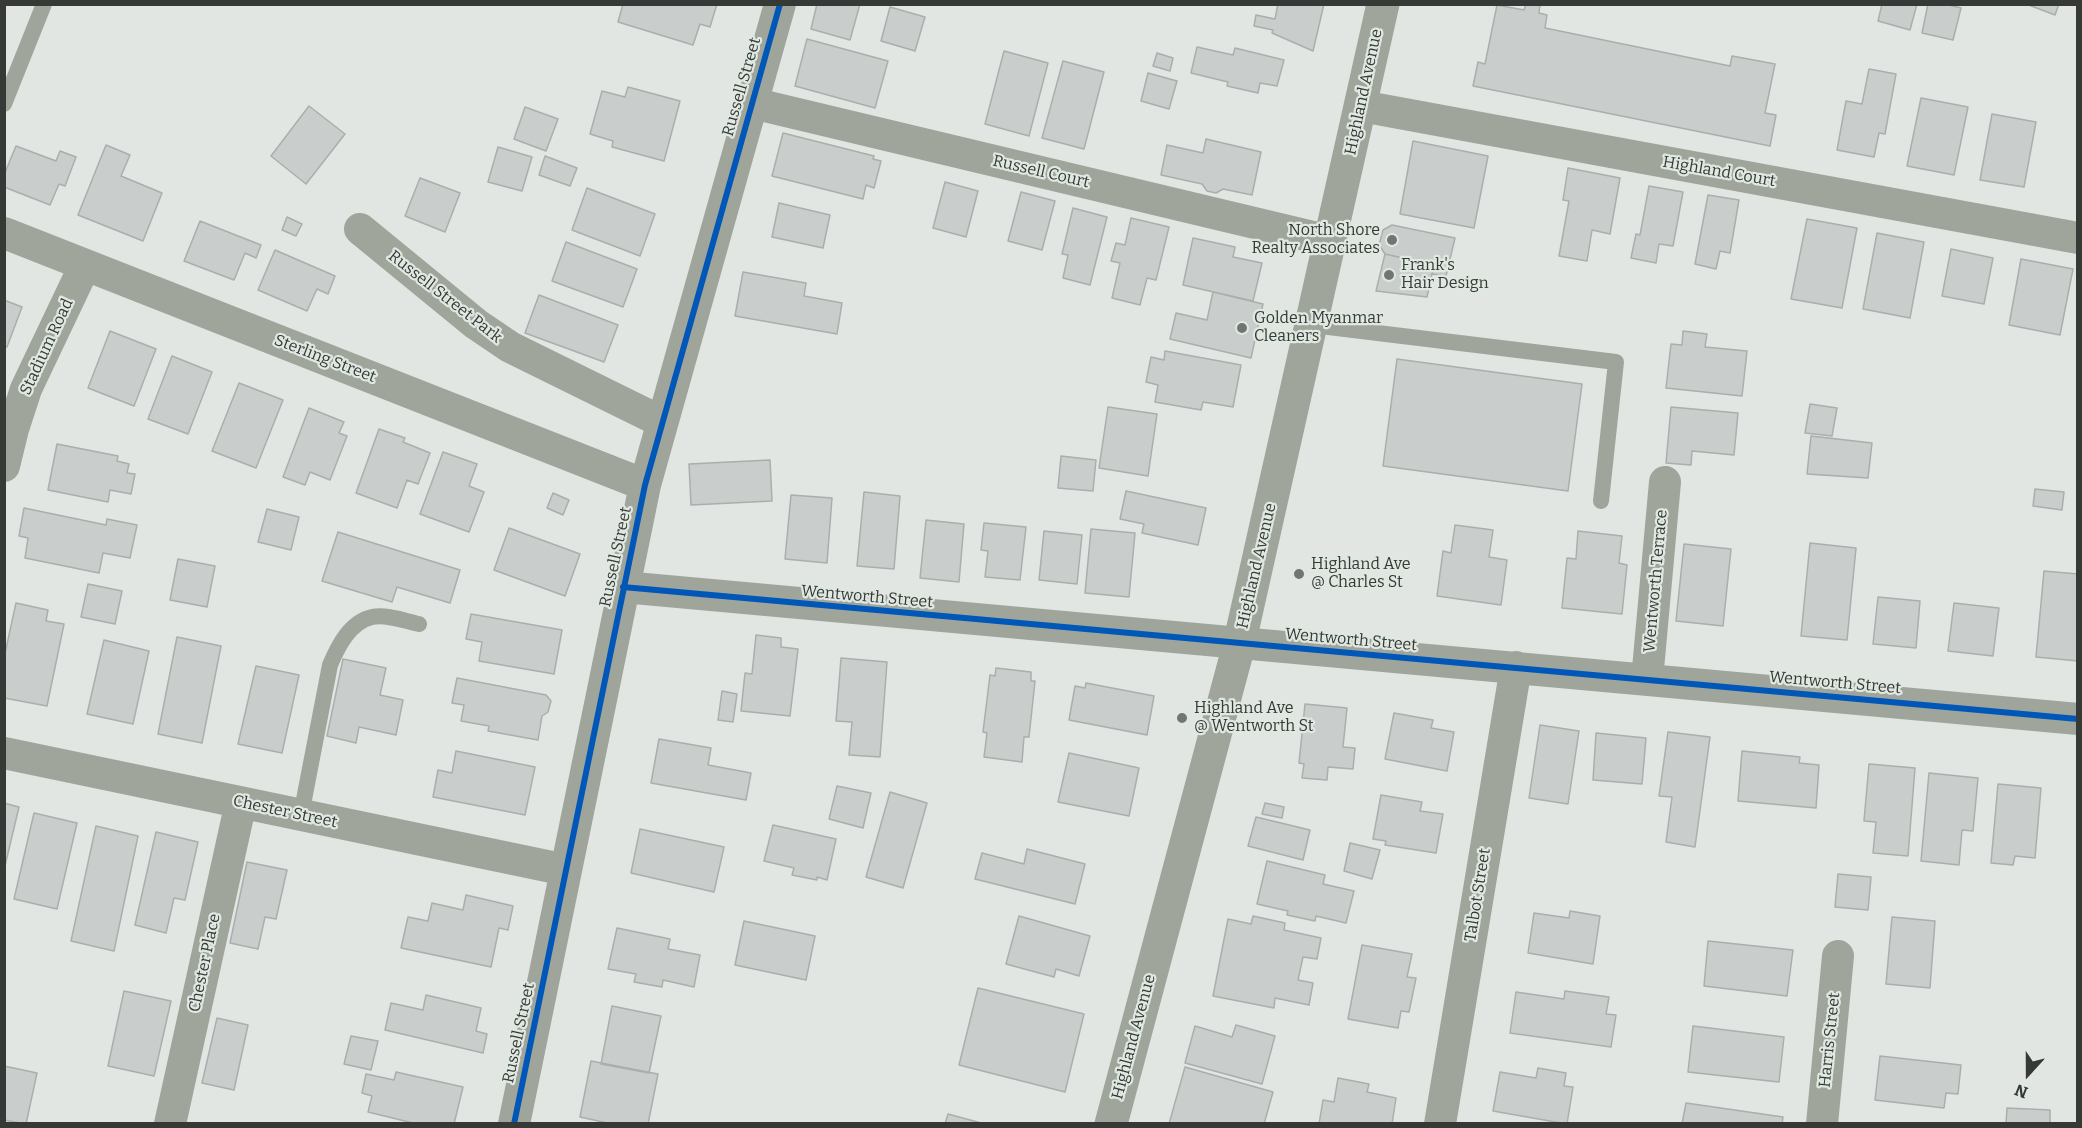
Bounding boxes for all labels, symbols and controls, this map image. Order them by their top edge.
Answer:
street label: Highland Avenue [1341,27,1387,157]
street label: Russell Street [719,35,765,139]
street label: Russell Court [991,152,1091,192]
street label: Highland Court [1661,153,1777,191]
place label: North Shore Realty Associates [1252,221,1380,259]
marker: North Shore Realty Associates [1385,233,1399,247]
street label: Russell Street Park [384,247,506,347]
place label: Frank's Hair Design [1401,256,1489,294]
marker: Frank's Hair Design [1382,268,1396,282]
street label: Stadium Road [16,296,78,398]
place label: Golden Myanmar Cleaners [1254,309,1383,347]
marker: Golden Myanmar Cleaners [1235,321,1249,335]
street label: Sterling Street [271,331,379,387]
street label: Highland Avenue [1233,501,1281,631]
street label: Russell Street [596,505,636,609]
street label: Wentworth Terrace [1640,509,1672,653]
place label: Highland Ave @ Charles St [1311,555,1411,593]
marker: Highland Ave @ Charles St [1292,567,1306,581]
street label: Wentworth Street [800,582,934,612]
street label: Wentworth Street [1284,625,1418,655]
street label: Wentworth Street [1768,668,1902,698]
place label: Highland Ave @ Wentworth St [1194,699,1314,737]
marker: Highland Ave @ Wentworth St [1175,711,1189,725]
street label: Chester Street [231,792,339,832]
street label: Talbot Street [1461,847,1495,943]
street label: Chester Place [185,912,225,1014]
street label: Highland Avenue [1108,973,1160,1101]
street label: Russell Street [499,981,539,1085]
street label: Harris Street [1815,991,1845,1089]
north arrow [1998,1044,2058,1104]
text: N [2012,1080,2031,1102]

